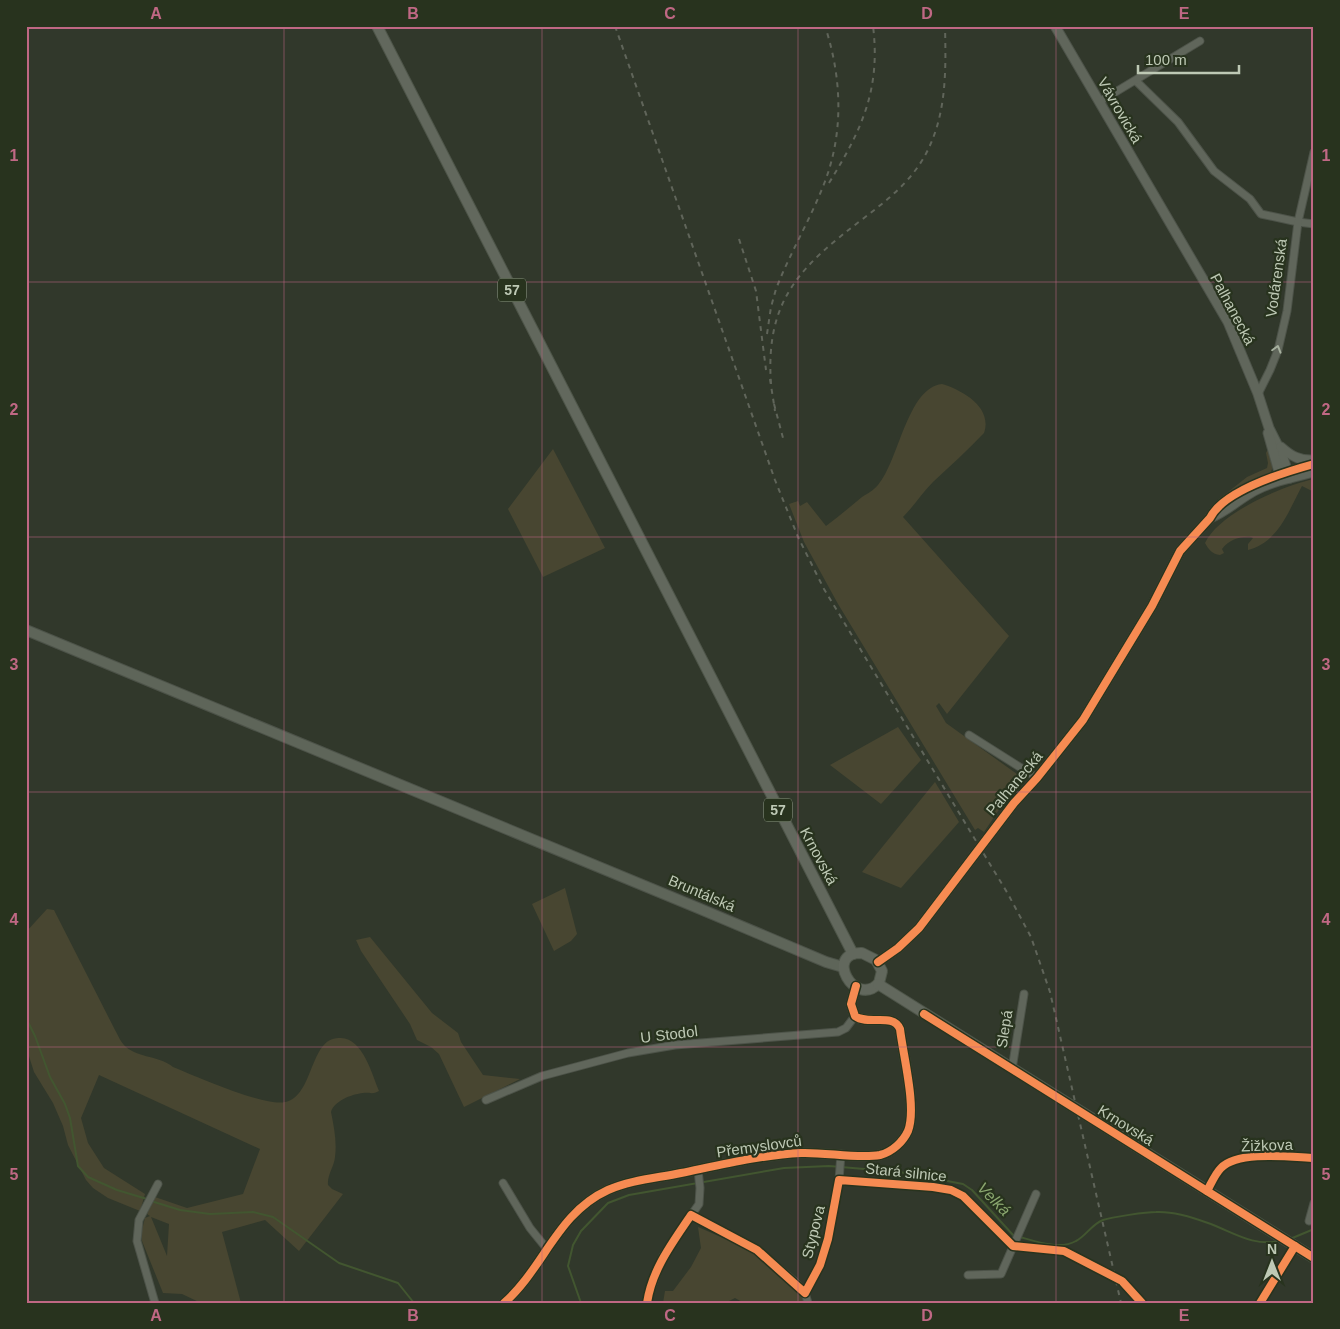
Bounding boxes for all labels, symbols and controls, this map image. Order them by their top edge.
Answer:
text: A [150,5,162,22]
text: B [407,5,419,22]
text: C [664,5,676,22]
text: D [921,5,933,22]
text: E [1179,5,1190,22]
scale bar [1138,42,1239,74]
text: 100 m [1145,51,1187,68]
street label: Vávrovická [1094,74,1146,147]
text: 1 [10,147,19,164]
text: 1 [1322,147,1331,164]
street label: Vodárenská [1262,237,1290,318]
street label: Palhanecká [1207,270,1259,348]
road number: 57 [498,278,526,302]
one-way arrow [1272,345,1282,354]
text: 2 [10,401,19,418]
text: 2 [1322,401,1331,418]
text: 3 [10,656,19,673]
text: 3 [1322,656,1331,673]
street label: Palhanecká [982,747,1046,818]
road number: 57 [764,798,792,822]
street label: Krnovská [797,824,841,888]
street label: Bruntálská [666,871,739,915]
text: 4 [10,911,19,928]
text: 4 [1322,911,1331,928]
street label: Slepá [993,1008,1015,1049]
street label: U Stodol [639,1022,699,1046]
street label: Krnovská [1095,1101,1158,1149]
street label: Přemyslovců [715,1132,803,1160]
street label: Žižkova [1241,1136,1294,1154]
street label: Stará silnice [864,1159,948,1185]
text: 5 [10,1166,19,1183]
text: 5 [1322,1166,1331,1183]
water label: Velká [974,1179,1014,1219]
street label: Stypova [798,1203,828,1260]
north arrow [1248,1236,1298,1286]
text: N [1267,1241,1277,1257]
text: A [150,1307,162,1324]
text: B [407,1307,419,1324]
text: C [664,1307,676,1324]
text: D [921,1307,933,1324]
text: E [1179,1307,1190,1324]

